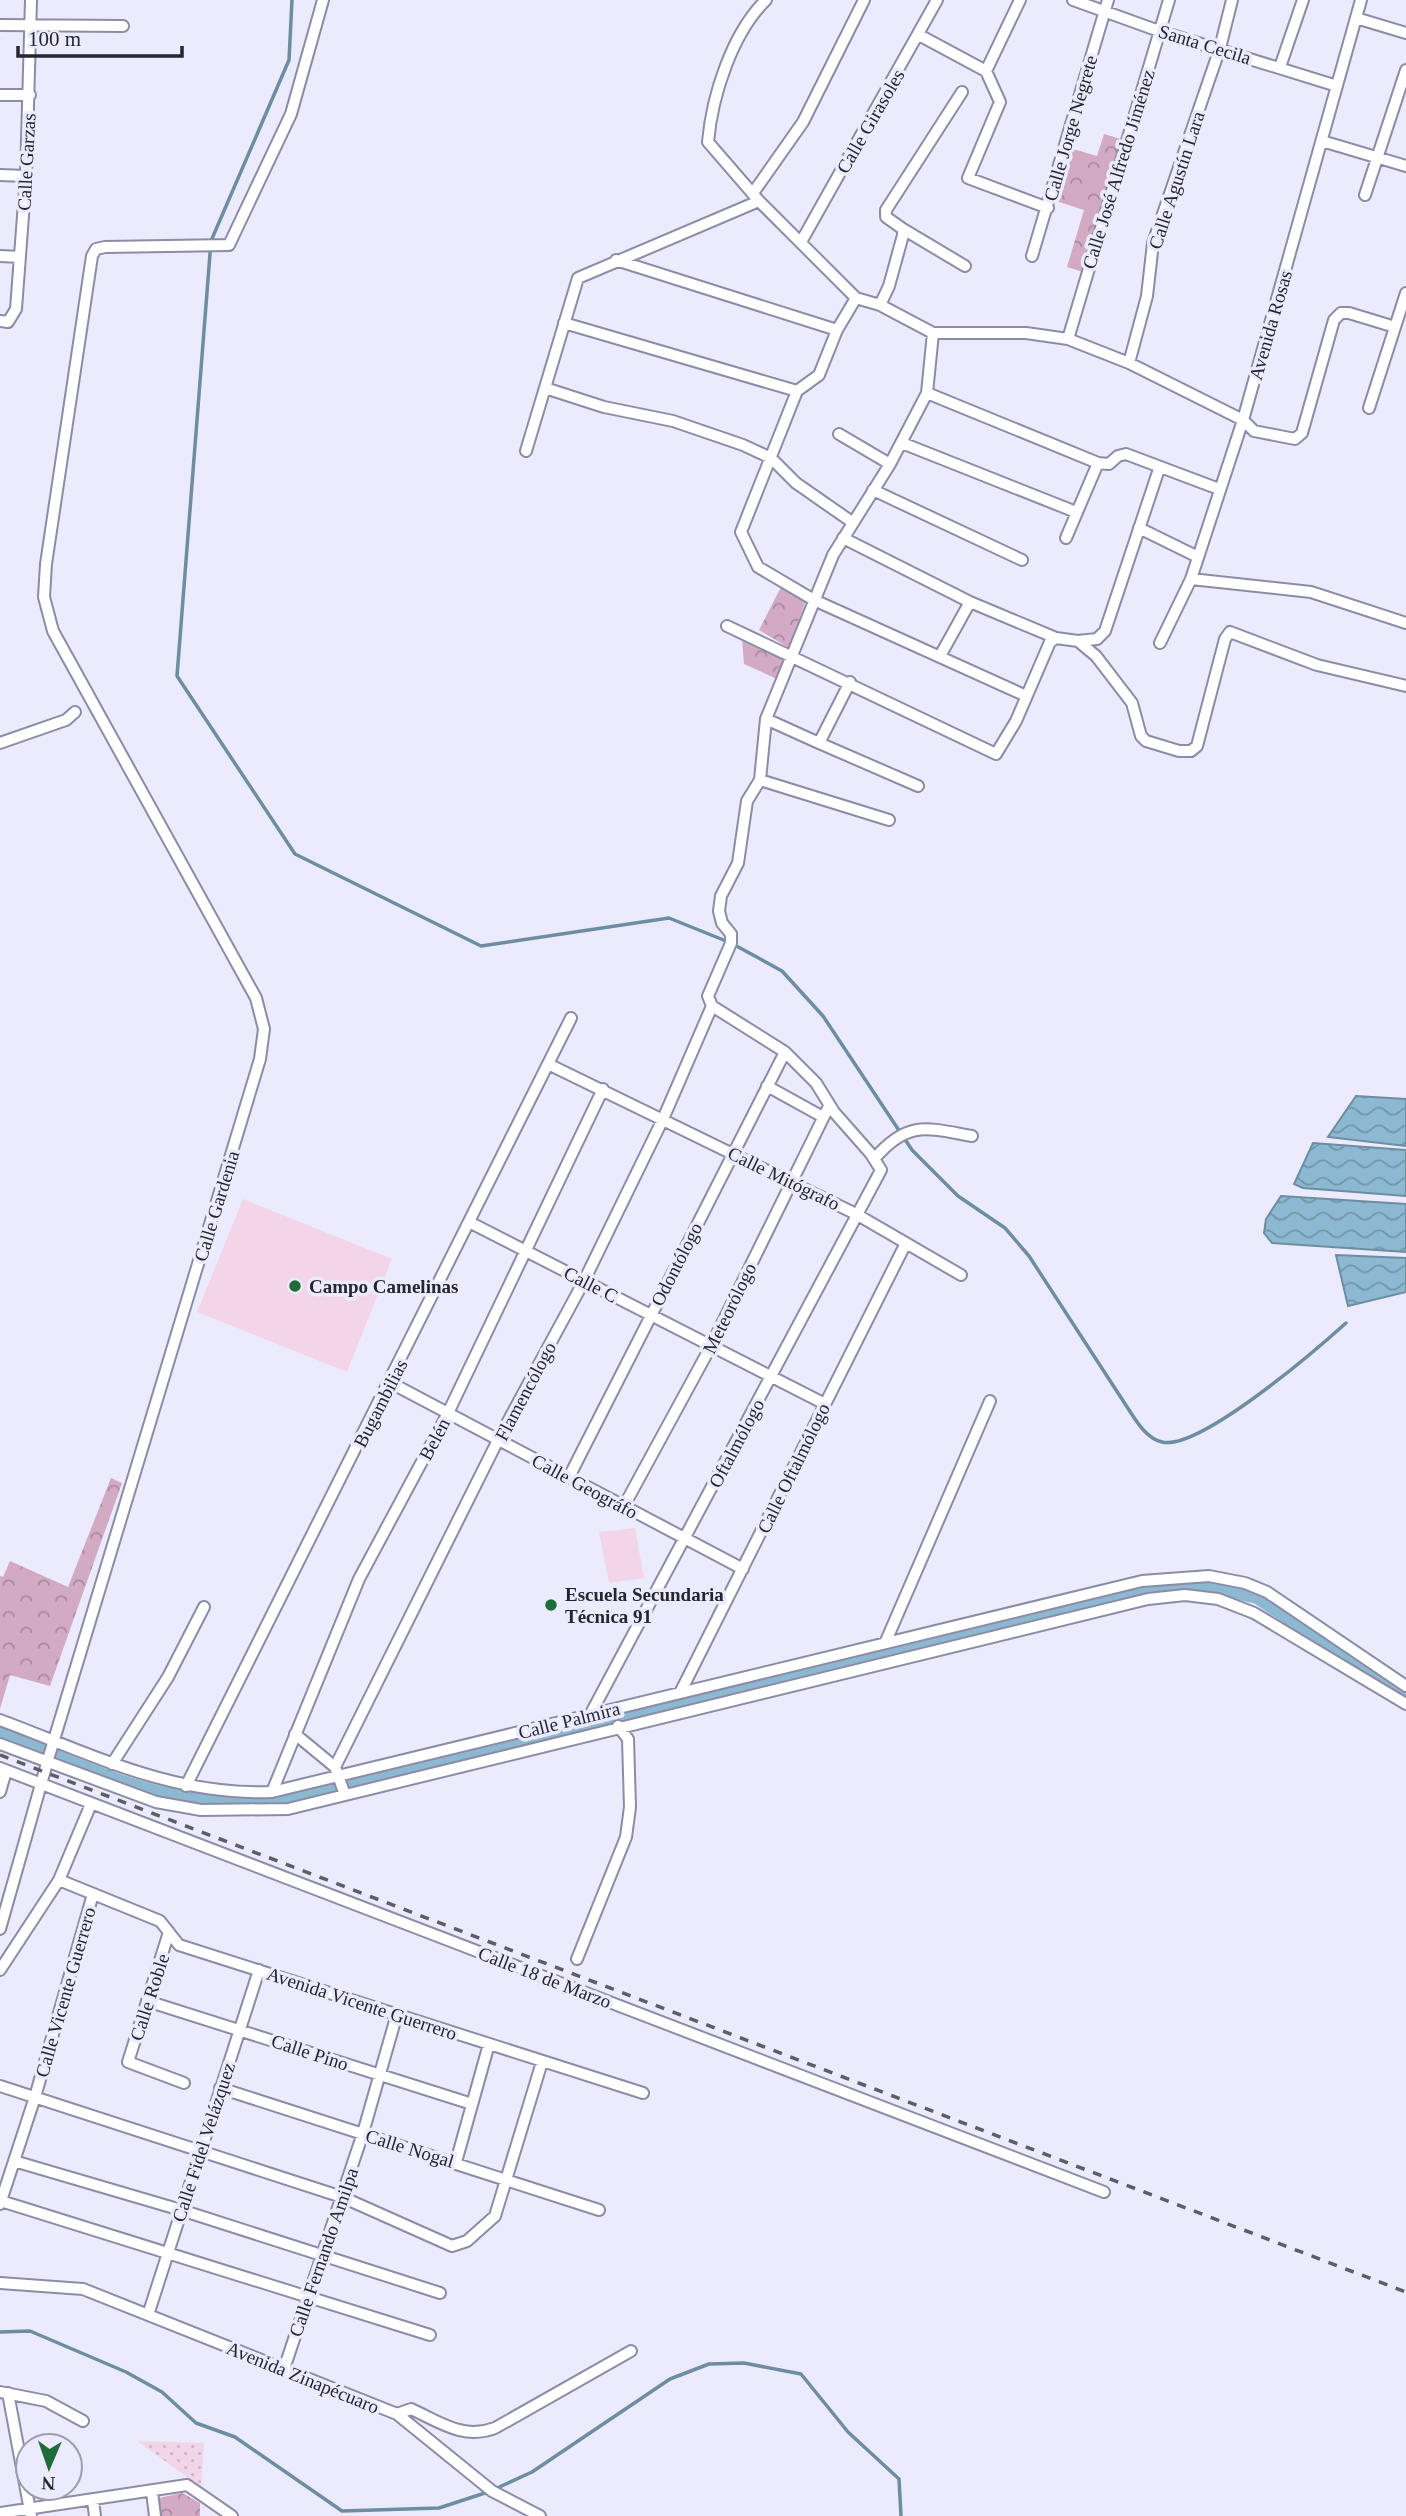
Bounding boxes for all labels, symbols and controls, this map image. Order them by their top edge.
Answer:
scale bar [18,14,182,58]
street label: Santa Cecila [1156,20,1254,69]
text: 100 m [28,27,81,51]
street label: Calle Jorge Negrete [1040,53,1101,203]
street label: Calle Girasoles [832,66,909,177]
street label: Calle José Alfredo Jiménez [1078,67,1159,271]
street label: Calle Agustín Lara [1144,108,1209,252]
street label: Calle Garzas [13,113,40,211]
street label: Avenida Rosas [1245,268,1296,382]
street label: Calle Mitógrafo [724,1142,843,1215]
street label: Calle Gardenia [190,1148,243,1264]
street label: Odontólogo [646,1219,706,1309]
street label: Meteorólogo [698,1260,760,1357]
street label: Calle C [560,1262,621,1307]
place label: Campo Camelinas [309,1276,458,1297]
marker: Campo Camelinas [287,1278,303,1294]
street label: Flamencólogo [491,1338,560,1444]
street label: Bugambilias [349,1356,412,1451]
street label: Oftalmólogo [704,1395,769,1491]
street label: Calle Oftalmólogo [753,1400,834,1537]
street label: Belén [415,1414,454,1464]
street label: Calle Geográfo [528,1450,641,1523]
place label: Escuela Secundaria Técnica 91 [565,1584,724,1627]
marker: Escuela Secundaria Técnica 91 [543,1597,559,1613]
street label: Calle Palmira [516,1698,623,1743]
street label: Calle Vicente Guerrero [31,1905,100,2080]
street label: Calle 18 de Marzo [475,1942,614,2013]
street label: Calle Roble [126,1951,173,2043]
street label: Avenida Vicente Guerrero [264,1963,460,2044]
street label: Calle Pino [269,2030,351,2075]
street label: Calle Fidel Velázquez [168,2060,239,2225]
street label: Calle Nogal [363,2125,457,2172]
street label: Calle Fernando Amilpa [285,2164,362,2339]
street label: Avenida Zinapécuaro [223,2337,382,2418]
north arrow [14,2432,84,2502]
text: N [41,2473,56,2494]

